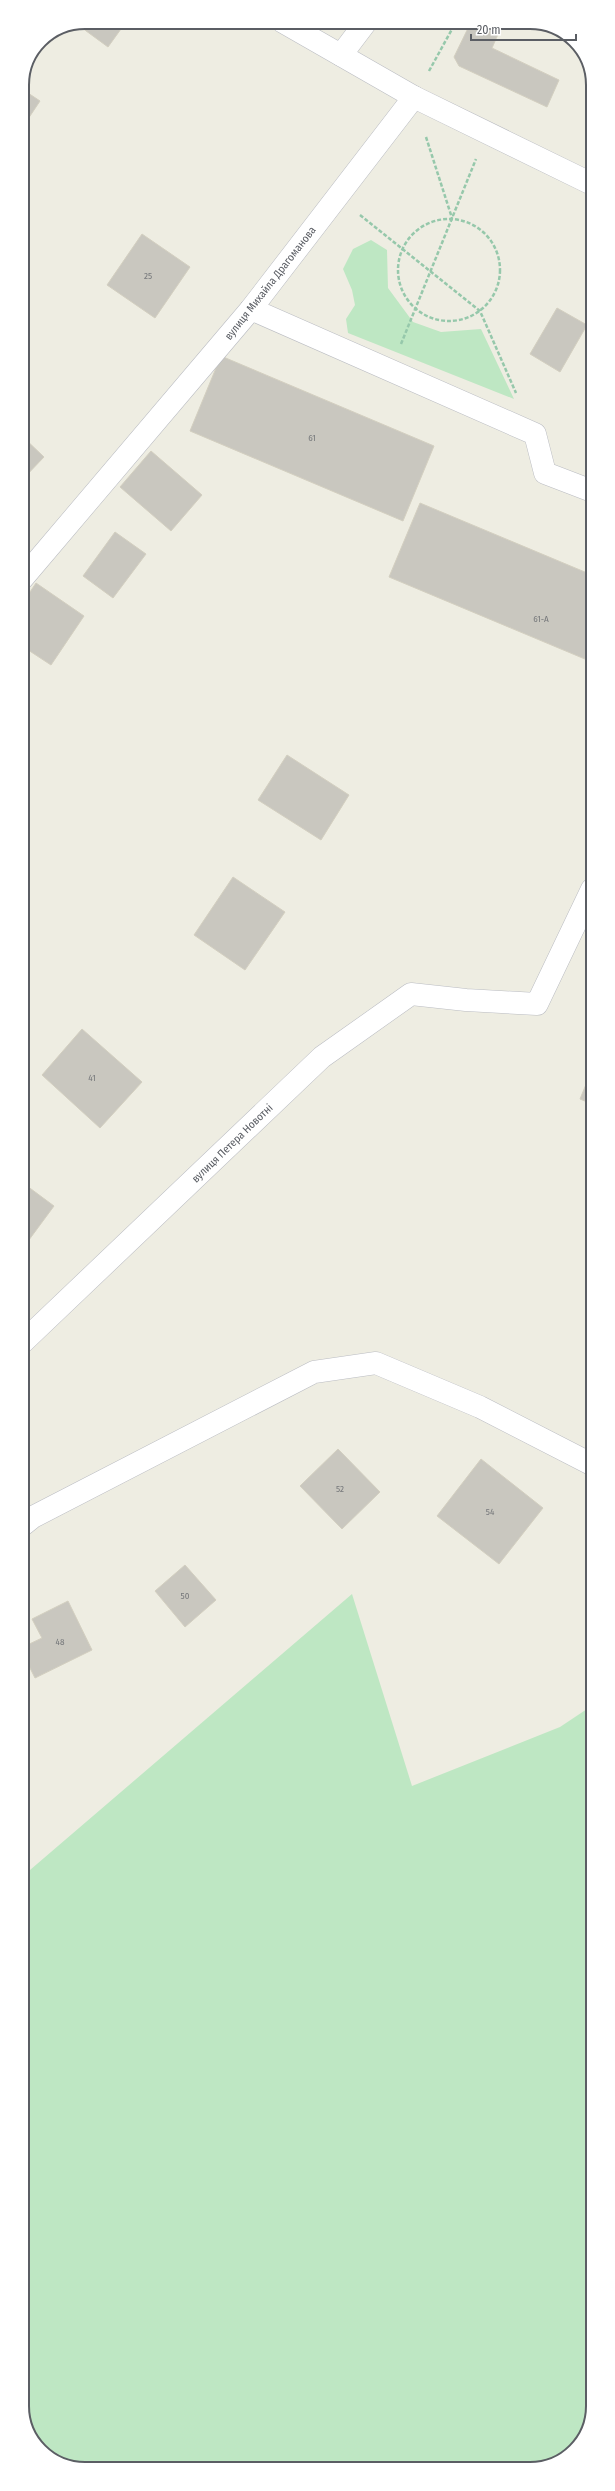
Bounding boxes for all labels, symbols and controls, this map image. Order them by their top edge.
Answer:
scale bar [471,16,576,42]
text: 20 m [477,23,501,37]
street label: вулиця Михайла Драгоманова [222,224,319,343]
house number: 25 [144,271,152,281]
house number: 61 [308,433,316,443]
house number: 61-А [533,614,549,624]
house number: 41 [88,1073,96,1083]
street label: вулиця Петера Новотні [189,1101,276,1185]
house number: 52 [336,1484,344,1494]
house number: 54 [486,1507,495,1517]
house number: 50 [181,1591,190,1601]
house number: 48 [56,1637,65,1647]

